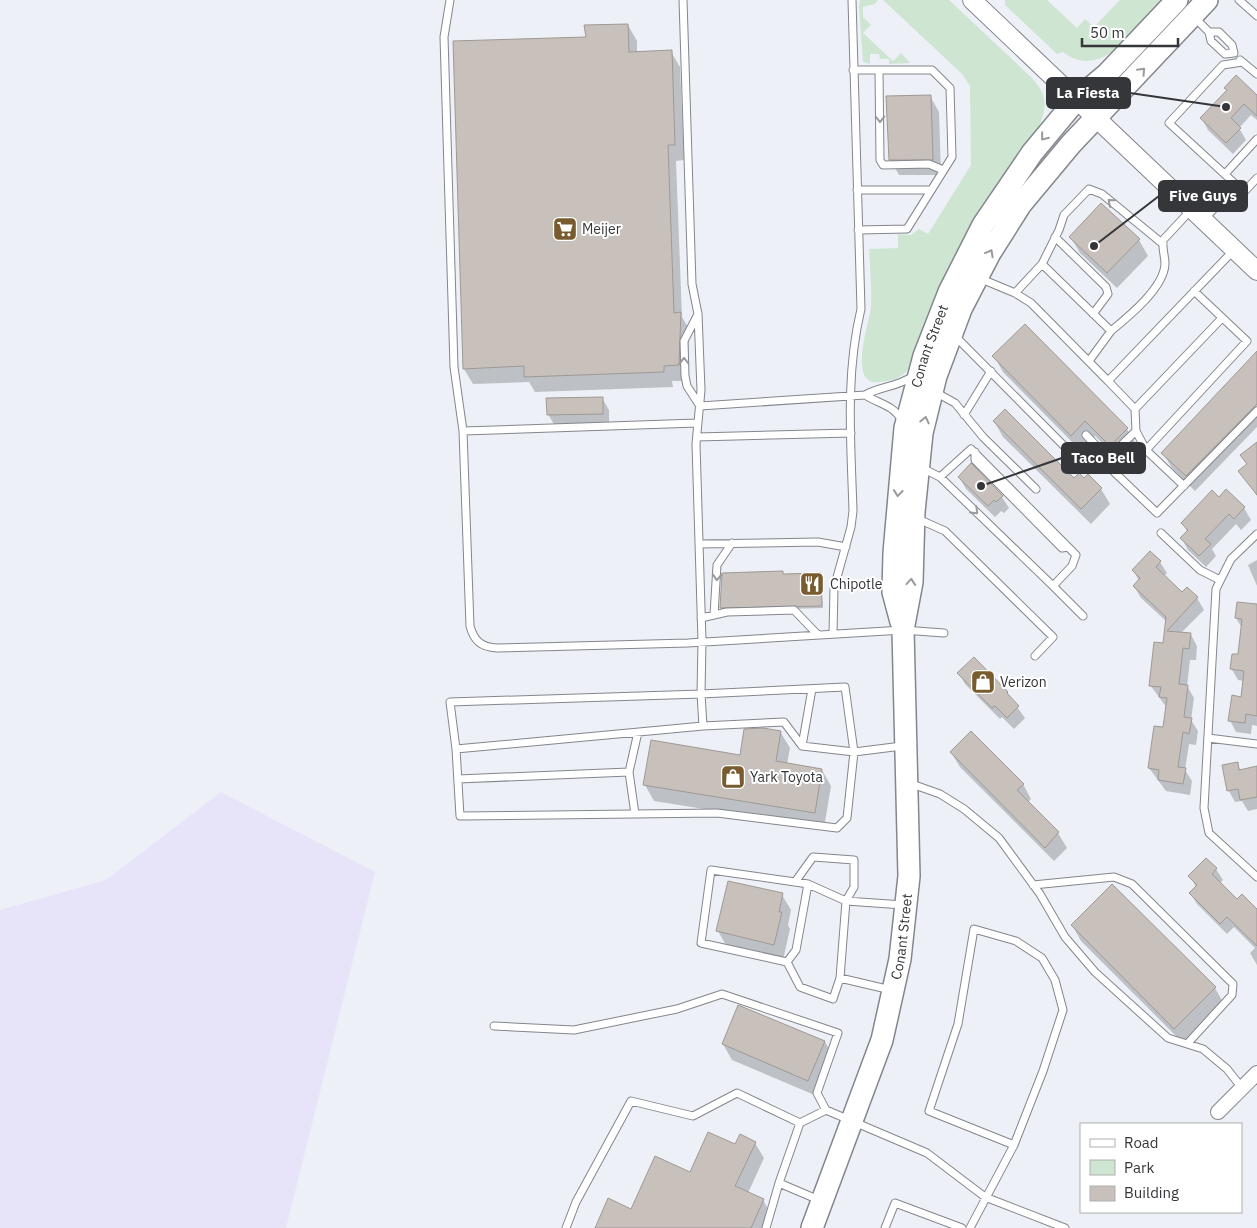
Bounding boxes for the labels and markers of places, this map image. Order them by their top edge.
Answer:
callout: La Fiesta [1047,78,1130,108]
callout: Five Guys [1159,181,1247,211]
supermarket icon: Meijer [552,216,578,242]
place label: Meijer [582,220,621,238]
callout: Taco Bell [1062,443,1145,473]
restaurant icon: Chipotle [799,571,825,597]
place label: Chipotle [830,575,883,593]
shop icon: Verizon [970,669,996,695]
place label: Verizon [1000,673,1047,691]
shop icon: Yark Toyota [720,764,746,790]
place label: Yark Toyota [750,768,823,786]

